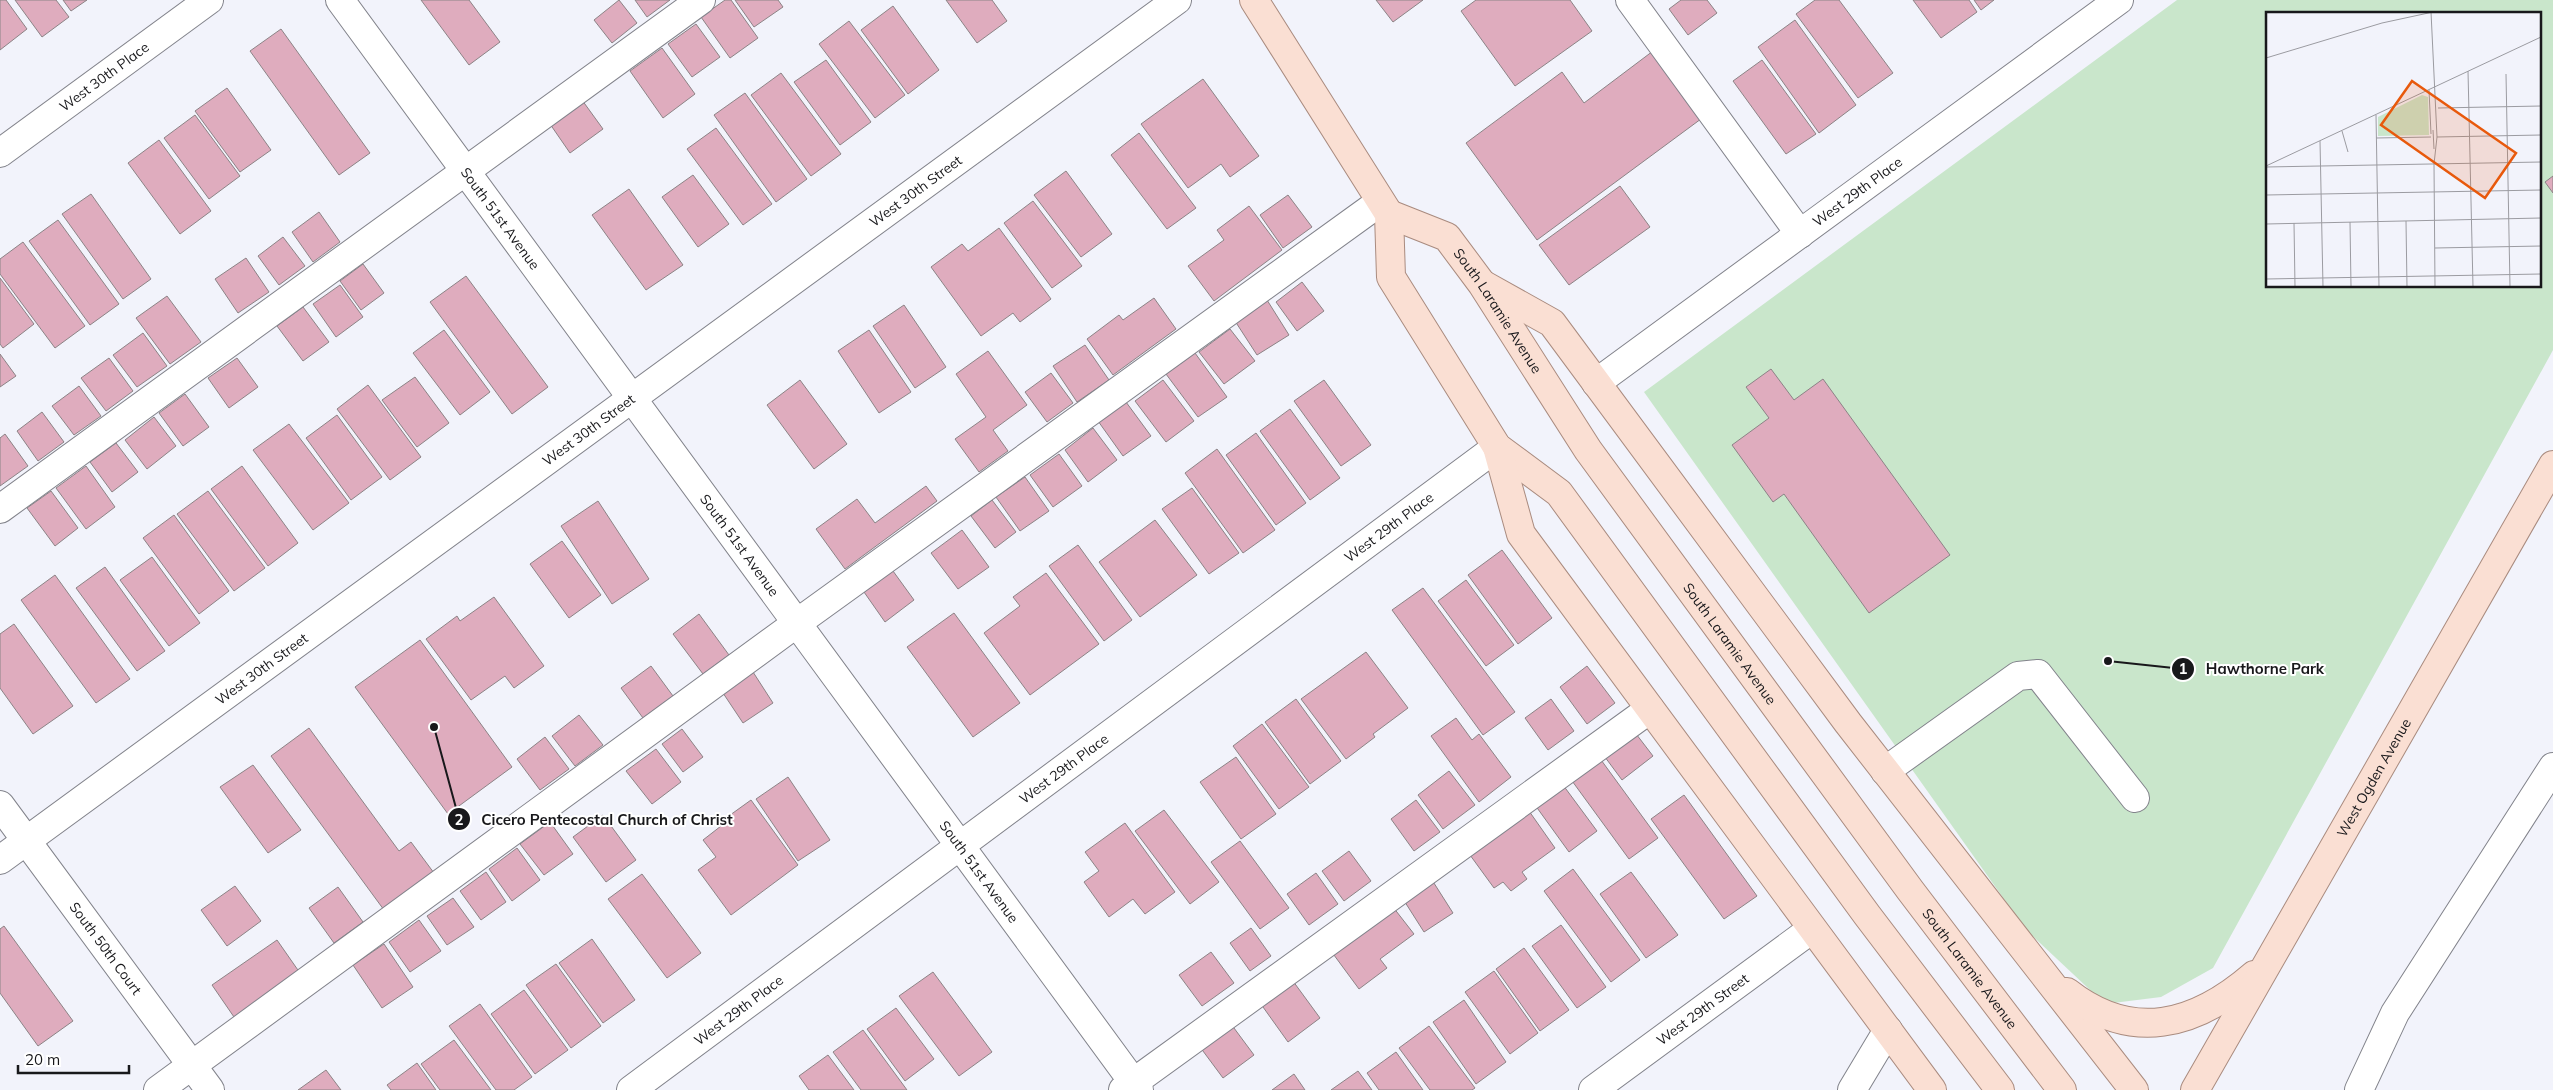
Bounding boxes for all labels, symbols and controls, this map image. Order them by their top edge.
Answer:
inset map [2266,12,2540,288]
street label: West 30th Place [56,38,152,116]
street label: West 30th Street [866,151,965,231]
street label: West 29th Place [1809,153,1906,230]
street label: South 51st Avenue [457,164,544,273]
street label: South Laramie Avenue [1449,245,1546,377]
street label: West 30th Street [539,390,638,470]
street label: West 29th Place [1341,488,1437,566]
street label: South 51st Avenue [696,490,783,600]
street label: South Laramie Avenue [1679,579,1780,708]
street label: West 30th Street [212,629,311,709]
callout: Hawthorne Park [2171,654,2334,684]
text: 1 [2178,659,2188,678]
text: Hawthorne Park [2206,659,2325,678]
street label: West Ogden Avenue [2333,715,2415,840]
street label: West 29th Place [1016,730,1112,808]
callout: Cicero Pentecostal Church of Christ [447,804,743,834]
text: 2 [454,810,464,829]
text: Cicero Pentecostal Church of Christ [481,810,733,829]
street label: South 51st Avenue [936,817,1023,927]
street label: South 50th Court [66,898,146,998]
street label: South Laramie Avenue [1918,905,2021,1033]
street label: West 29th Street [1653,970,1752,1049]
street label: West 29th Place [690,971,787,1049]
scale bar [18,1042,129,1074]
text: 20 m [25,1050,60,1069]

